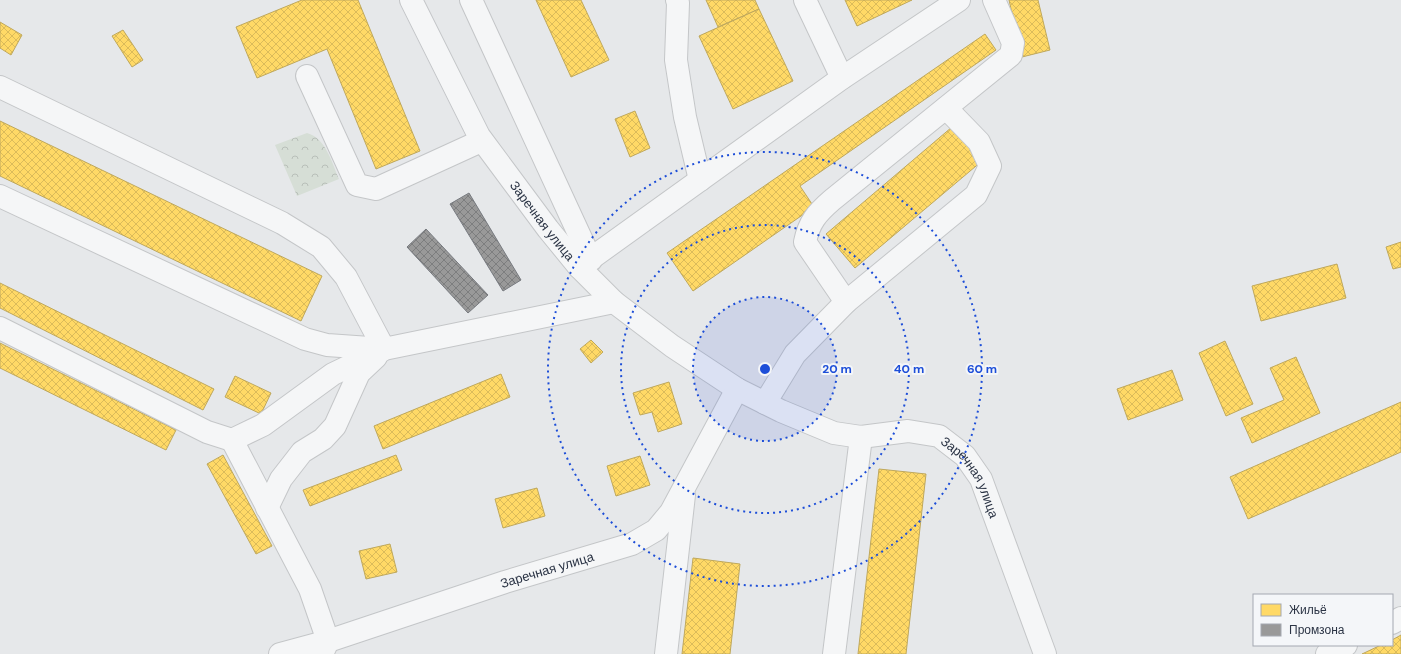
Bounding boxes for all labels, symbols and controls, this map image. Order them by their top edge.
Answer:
street label: Заречная улица [506,178,579,265]
text: 20 m [822,361,852,377]
text: 40 m [894,361,924,377]
text: 60 m [967,361,997,377]
centre of rings [758,362,772,376]
street label: Заречная улица [937,433,1003,521]
street label: Заречная улица [498,548,596,592]
legend [1253,594,1393,646]
text: Жильё [1289,602,1327,618]
text: Промзона [1289,622,1345,638]

